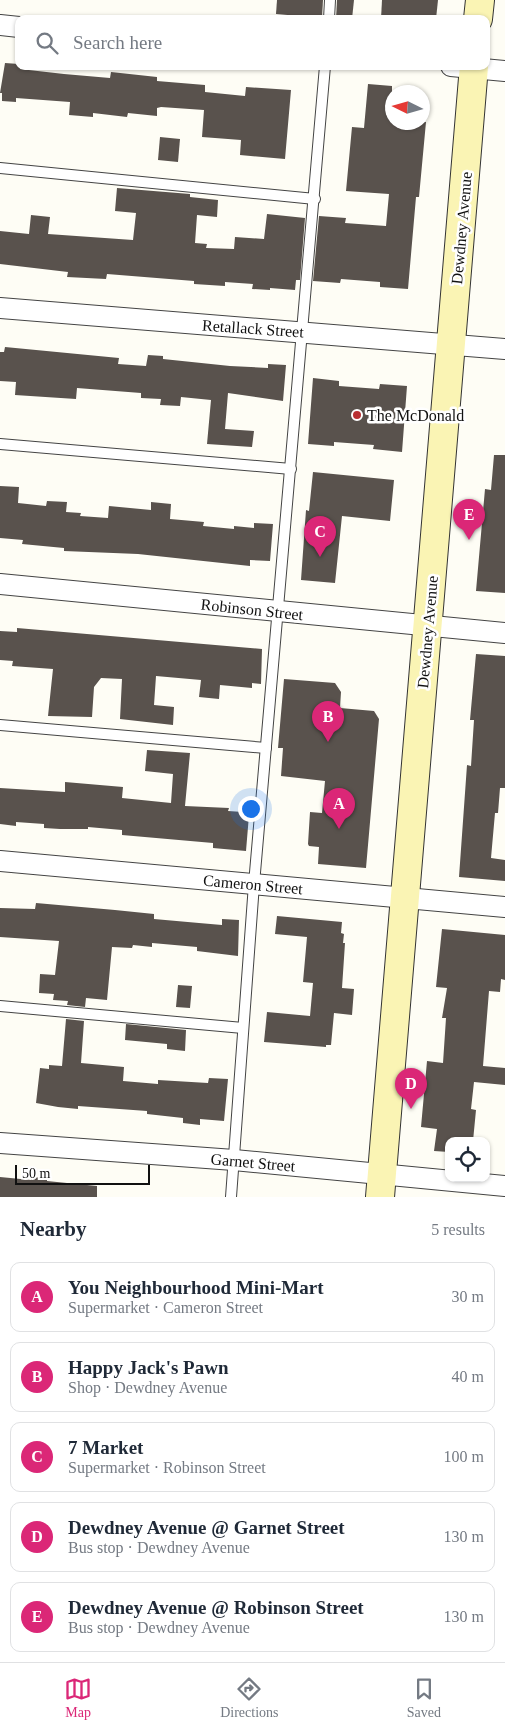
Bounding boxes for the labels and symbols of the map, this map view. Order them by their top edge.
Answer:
north arrow [385,85,430,130]
street label: Dewdney Avenue [448,171,476,285]
street label: Retallack Street [202,316,305,341]
place label: The McDonald [367,407,464,424]
marker: The McDonald [351,409,363,421]
pin: E [453,499,485,540]
pin: C [304,516,336,557]
street label: Dewdney Avenue [414,575,442,689]
street label: Robinson Street [200,596,304,623]
pin: B [312,701,344,742]
pin: A [323,788,355,829]
your location [238,796,264,822]
street label: Cameron Street [202,872,304,897]
pin: D [395,1068,427,1109]
street label: Garnet Street [210,1150,297,1175]
scale bar [15,1162,150,1185]

